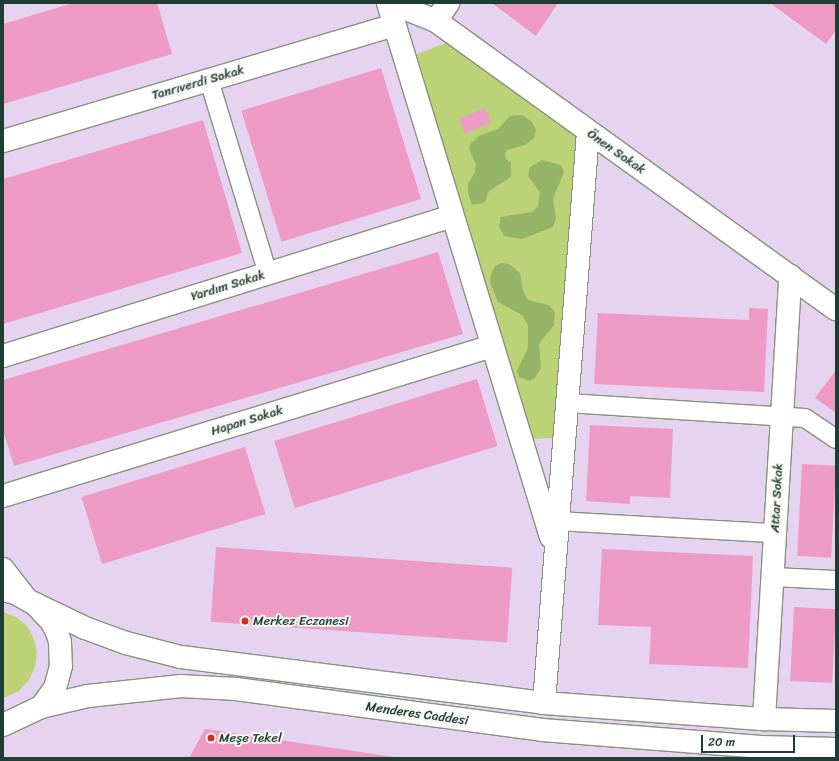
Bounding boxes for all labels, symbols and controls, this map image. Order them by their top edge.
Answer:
street label: Tanrıverdi Sokak [150,62,246,104]
street label: Önen Sokak [584,126,648,178]
street label: Yardım Sokak [189,267,267,305]
street label: Hapan Sokak [209,403,285,439]
street label: Attar Sokak [767,463,787,533]
place label: Merkez Eczanesi [253,613,348,629]
marker: Merkez Eczanesi [240,616,250,626]
street label: Menderes Caddesi [365,699,469,729]
scale bar [703,727,797,753]
place label: Meşe Tekel [219,730,282,746]
text: 20 m [708,731,735,753]
marker: Meşe Tekel [206,733,216,743]

